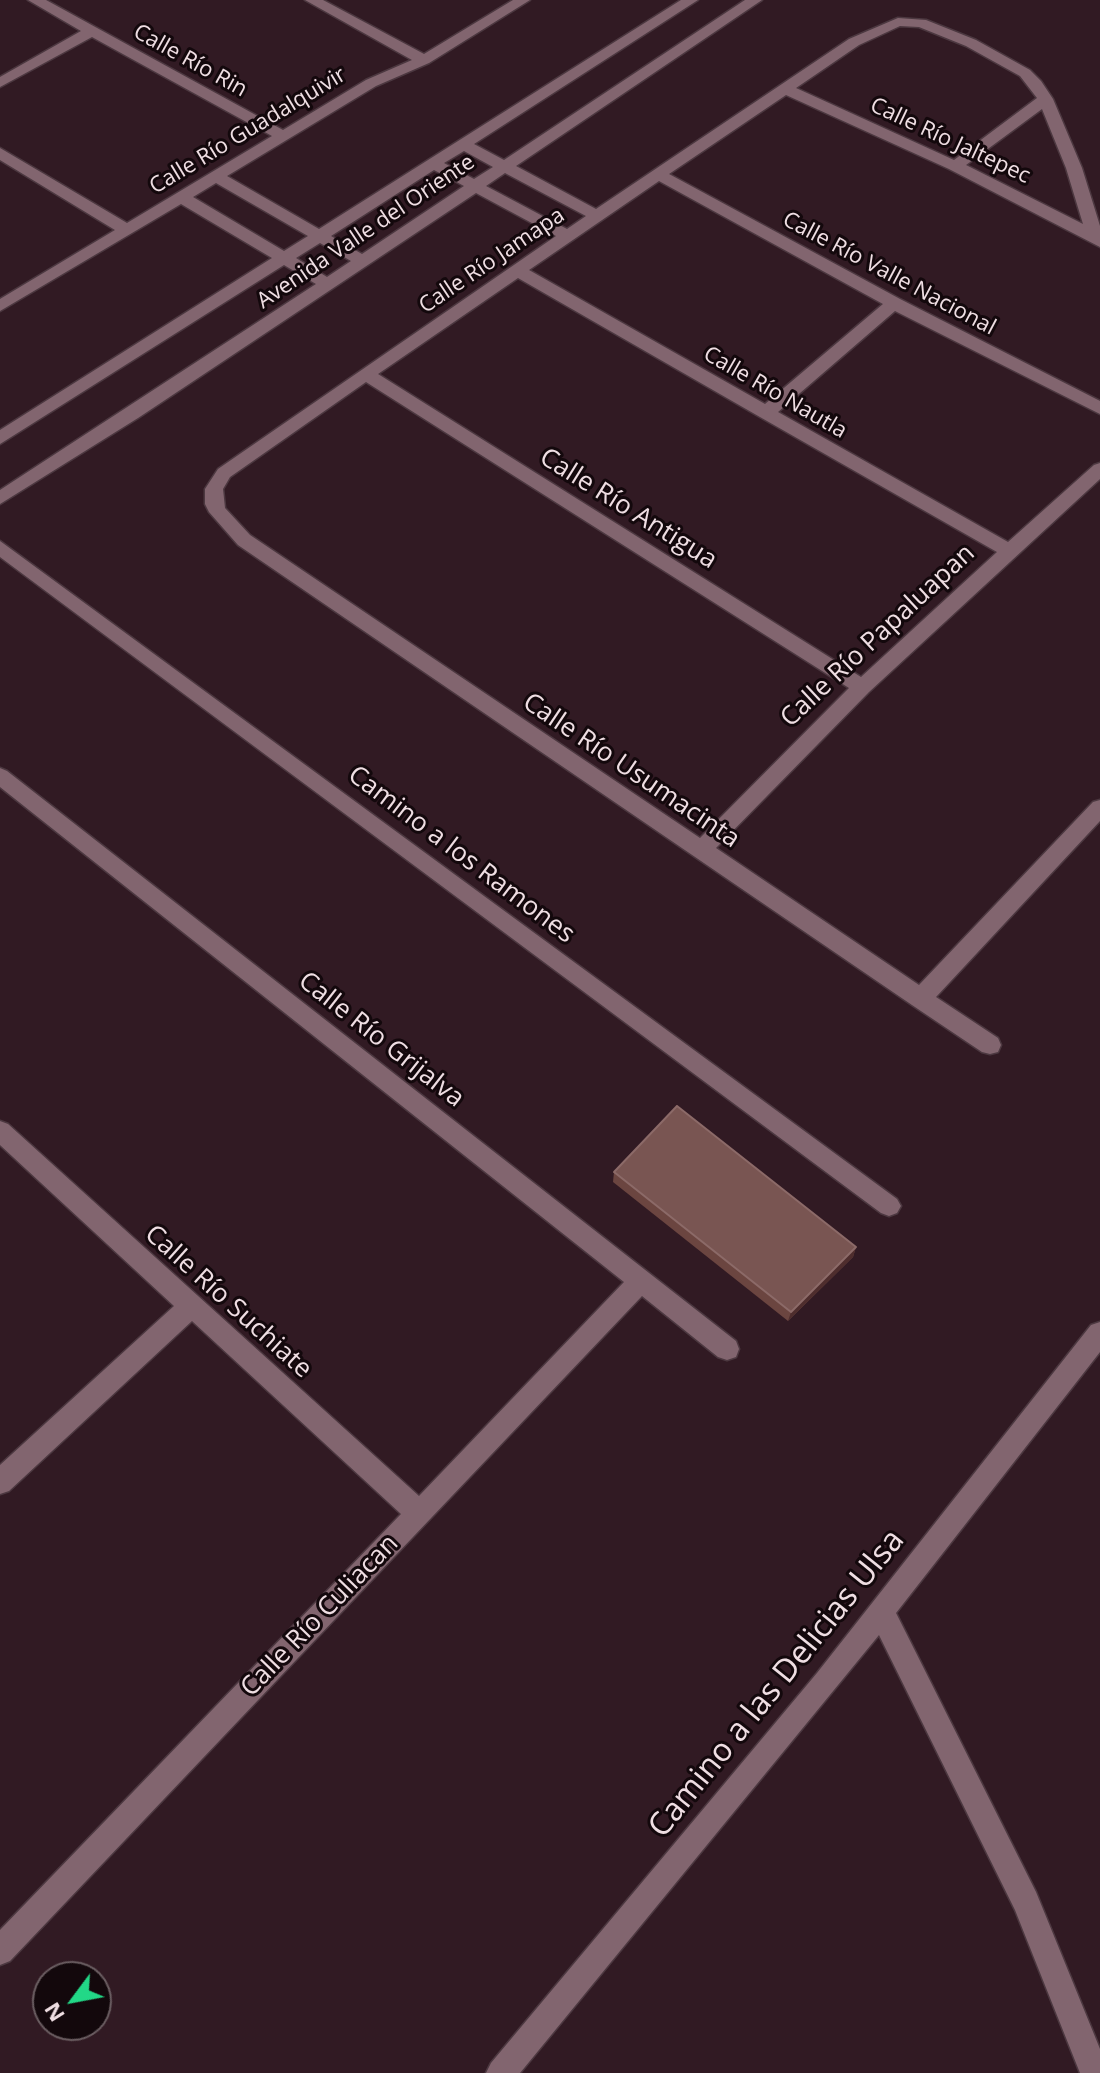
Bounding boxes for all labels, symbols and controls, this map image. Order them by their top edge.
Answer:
street label: Calle Río Rin [129,19,251,103]
street label: Calle Río Guadalquivir [145,62,351,200]
street label: Calle Río Jaltepec [866,92,1034,190]
street label: Avenida Valle del Oriente [252,149,480,315]
street label: Calle Río Jamapa [414,203,570,319]
street label: Calle Río Valle Nacional [778,207,1000,341]
street label: Calle Río Nautla [699,341,851,445]
street label: Calle Río Antigua [534,442,722,576]
street label: Calle Río Papaluapan [774,538,982,734]
street label: Calle Río Usumacinta [517,687,745,855]
street label: Camino a los Ramones [342,760,580,950]
street label: Calle Río Grijalva [292,966,470,1114]
street label: Calle Río Suchiate [138,1219,318,1385]
street label: Camino a las Delicias Ulsa [641,1522,913,1846]
street label: Calle Río Culiacan [235,1529,405,1703]
north arrow [32,1961,112,2041]
text: N [36,1997,71,2028]

